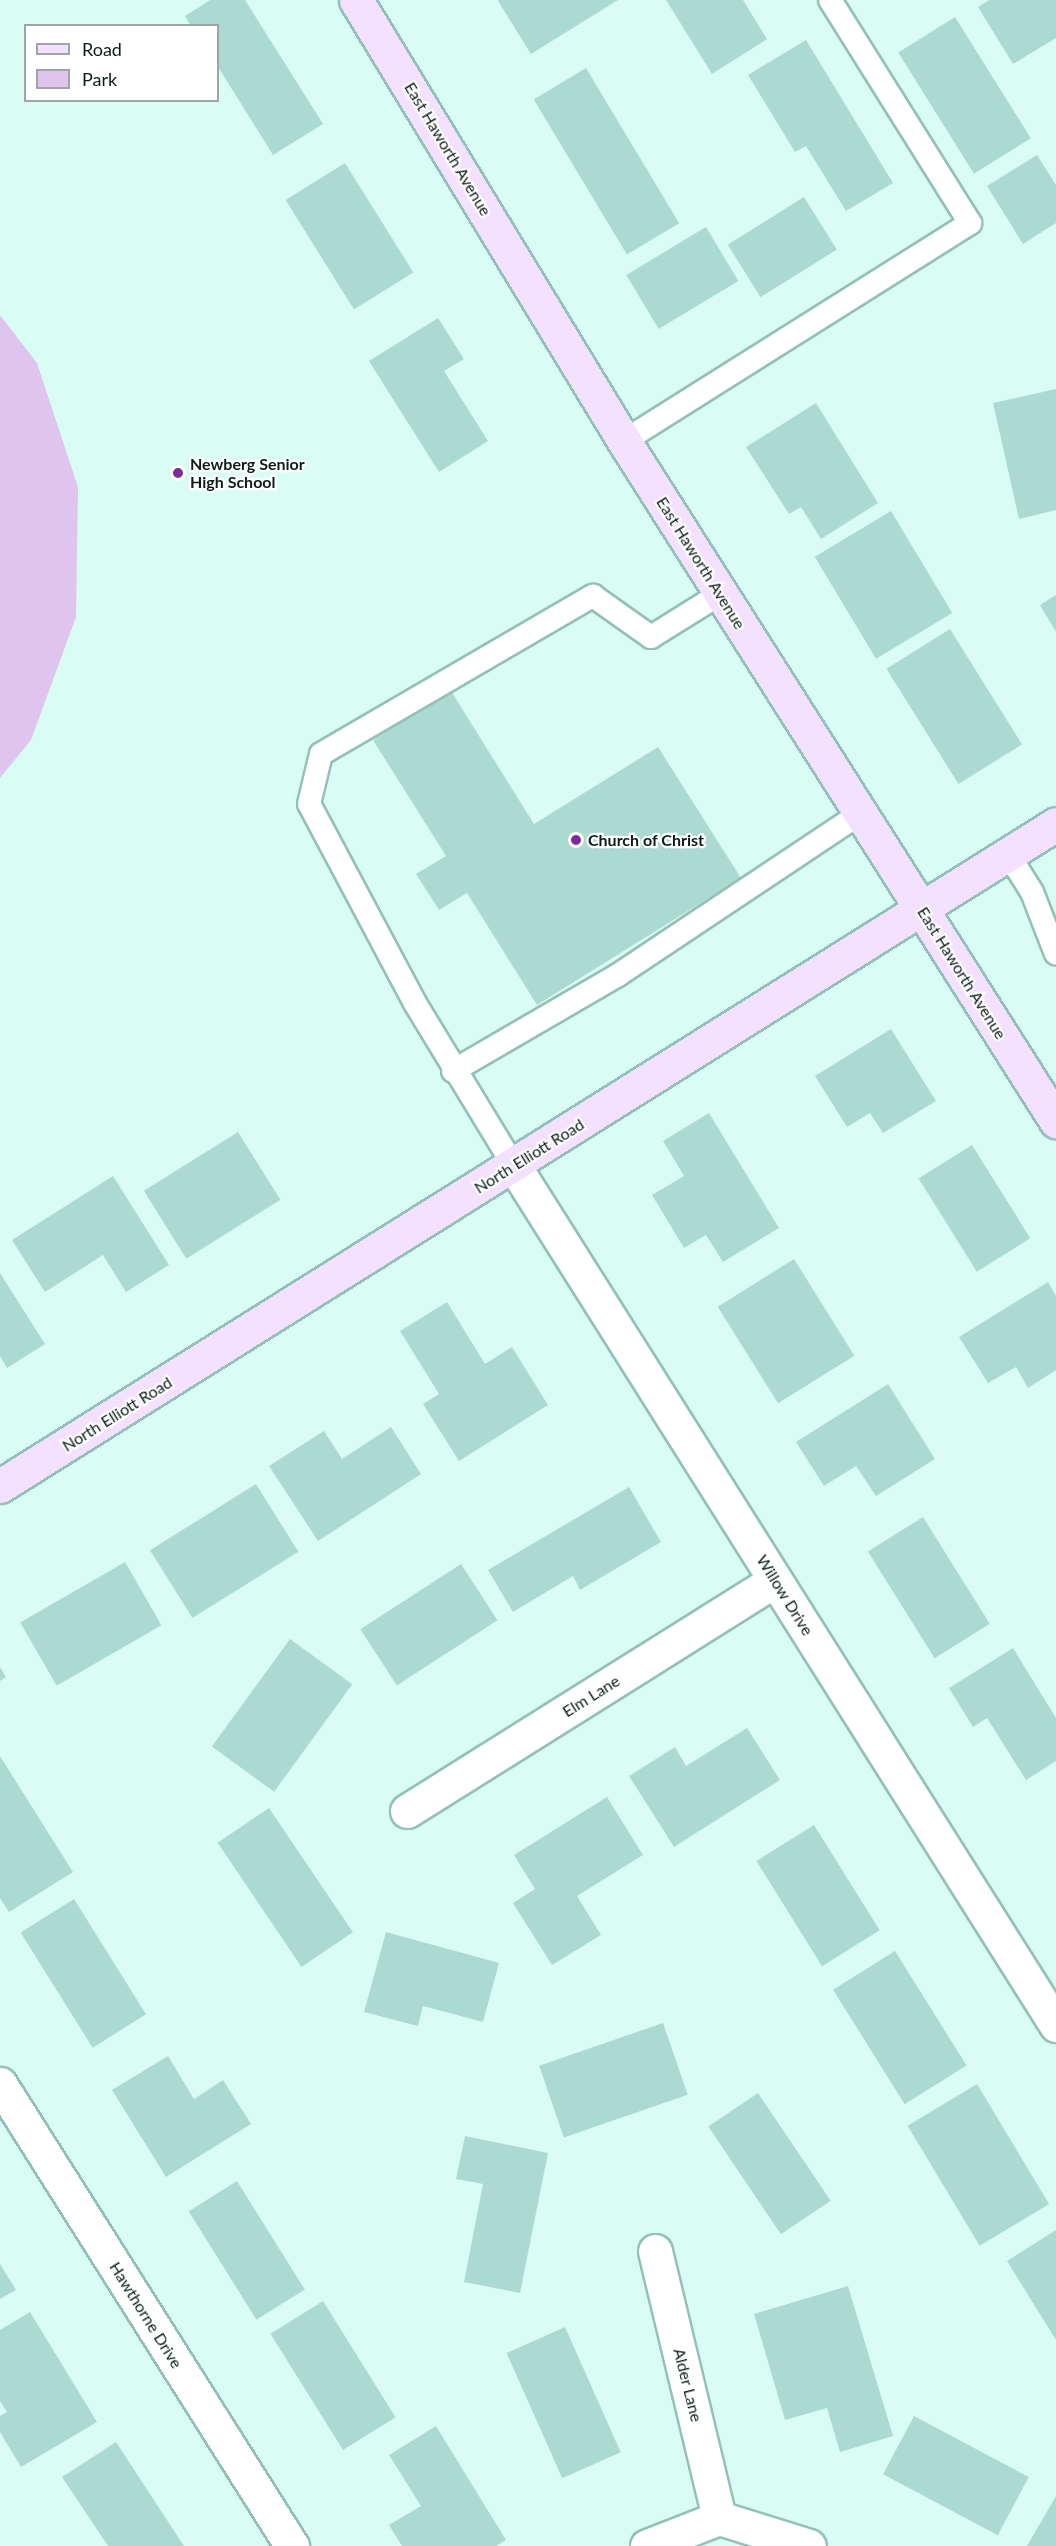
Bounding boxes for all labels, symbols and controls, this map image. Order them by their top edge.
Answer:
legend [24,24,219,102]
text: Road [82,38,122,60]
text: Park [82,68,117,90]
street label: East Haworth Avenue [400,79,496,219]
place label: Newberg Senior High School [190,454,305,492]
marker: Newberg Senior High School [171,466,185,480]
street label: East Haworth Avenue [652,493,750,633]
place label: Church of Christ [588,830,704,850]
marker: Church of Christ [569,833,583,847]
street label: East Haworth Avenue [913,903,1011,1043]
street label: North Elliott Road [471,1115,587,1197]
street label: North Elliott Road [59,1373,175,1455]
street label: Willow Drive [753,1551,817,1639]
street label: Elm Lane [559,1671,623,1721]
street label: Hawthorne Drive [106,2258,186,2372]
street label: Alder Lane [670,2346,706,2424]

